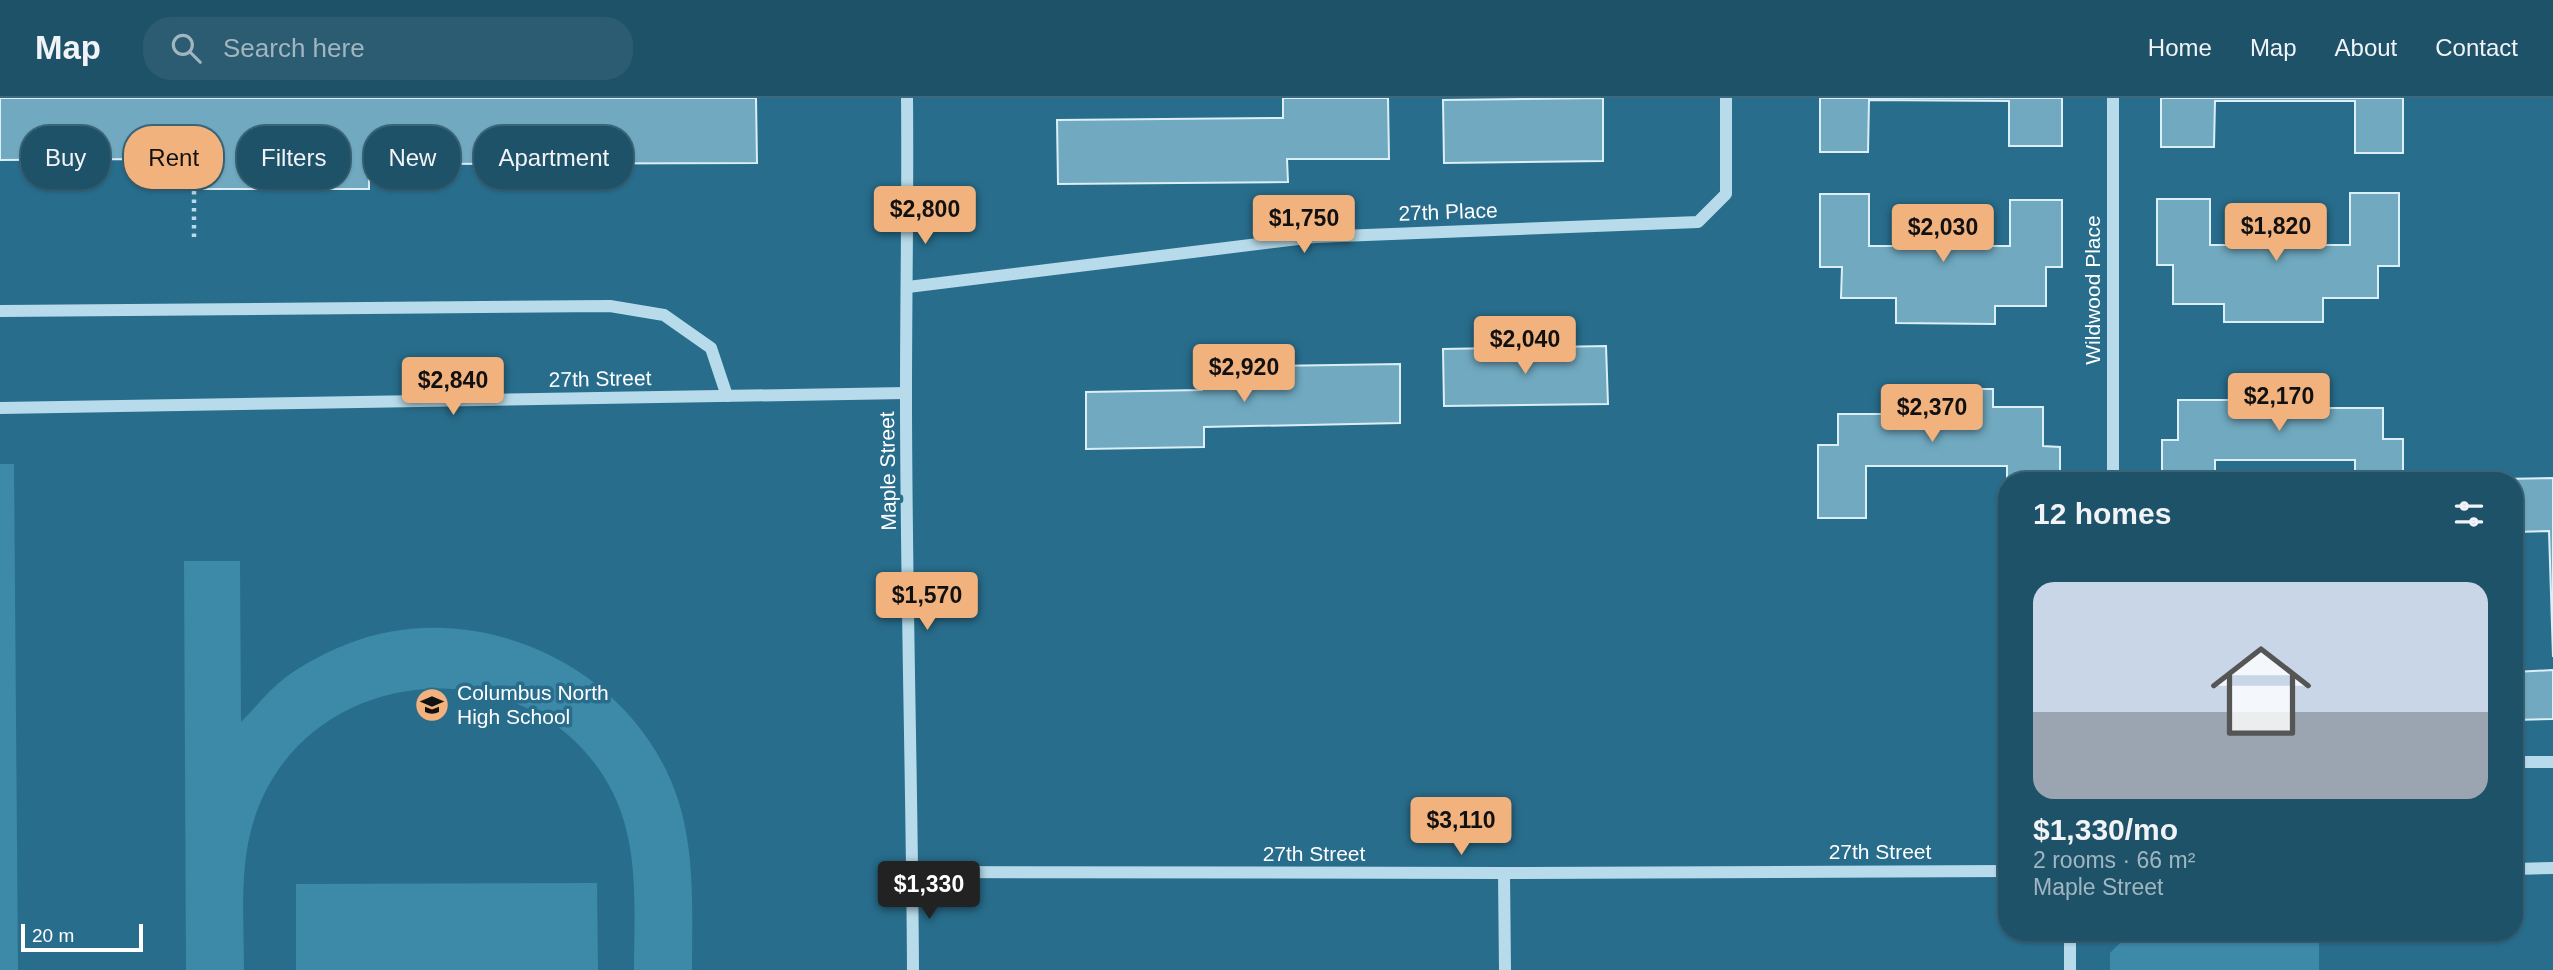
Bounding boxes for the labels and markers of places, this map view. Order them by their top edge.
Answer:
pin: $2,800 [868,186,982,246]
pin: $1,750 [1247,195,1361,255]
pin: $2,030 [1886,204,2000,264]
pin: $1,820 [2219,204,2333,263]
pin: $2,040 [1468,316,1582,376]
pin: $2,920 [1187,344,1301,404]
pin: $2,840 [396,358,510,417]
pin: $2,170 [2222,374,2336,433]
pin: $2,370 [1875,384,1989,444]
pin: $1,570 [870,573,984,632]
place label: Columbus North High School [457,681,609,728]
school or university icon: Columbus North High School [413,686,451,724]
pin: $3,110 [1404,798,1518,857]
pin: $1,330 [872,862,986,921]

